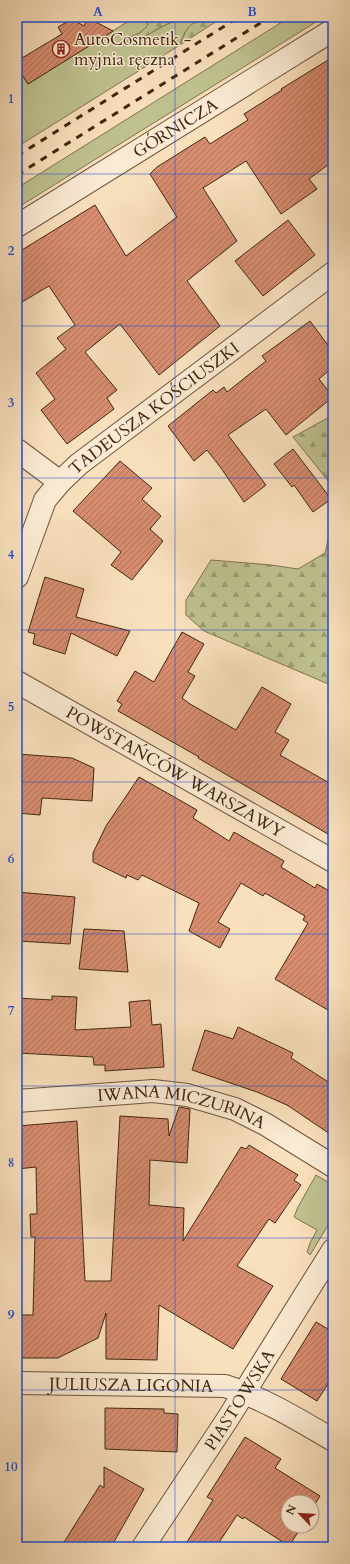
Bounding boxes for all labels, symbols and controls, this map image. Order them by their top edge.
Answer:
text: A [93,3,103,21]
text: B [247,3,257,21]
place label: AutoCosmetik - myjnia ręczna [74,28,191,71]
building icon: AutoCosmetik - myjnia ręczna [51,39,71,59]
text: 1 [8,90,14,108]
street label: GÓRNICZA [128,92,223,163]
text: 2 [8,242,15,260]
street label: TADEUSZA KOŚCIUSZKI [63,336,244,480]
text: 3 [8,394,15,412]
text: 4 [8,546,15,564]
text: 5 [8,698,14,716]
street label: POWSTAŃCÓW WARSZAWY [62,701,289,843]
text: 6 [8,850,15,868]
text: 7 [8,1002,15,1020]
street label: IWANA MICZURINA [96,1079,270,1134]
text: 8 [8,1154,14,1172]
text: 9 [8,1306,15,1324]
street label: PIASTOWSKA [199,1344,280,1455]
street label: JULIUSZA LIGONIA [46,1372,214,1397]
text: 10 [4,1458,18,1476]
north arrow [280,1494,320,1534]
text: N [283,1502,300,1517]

